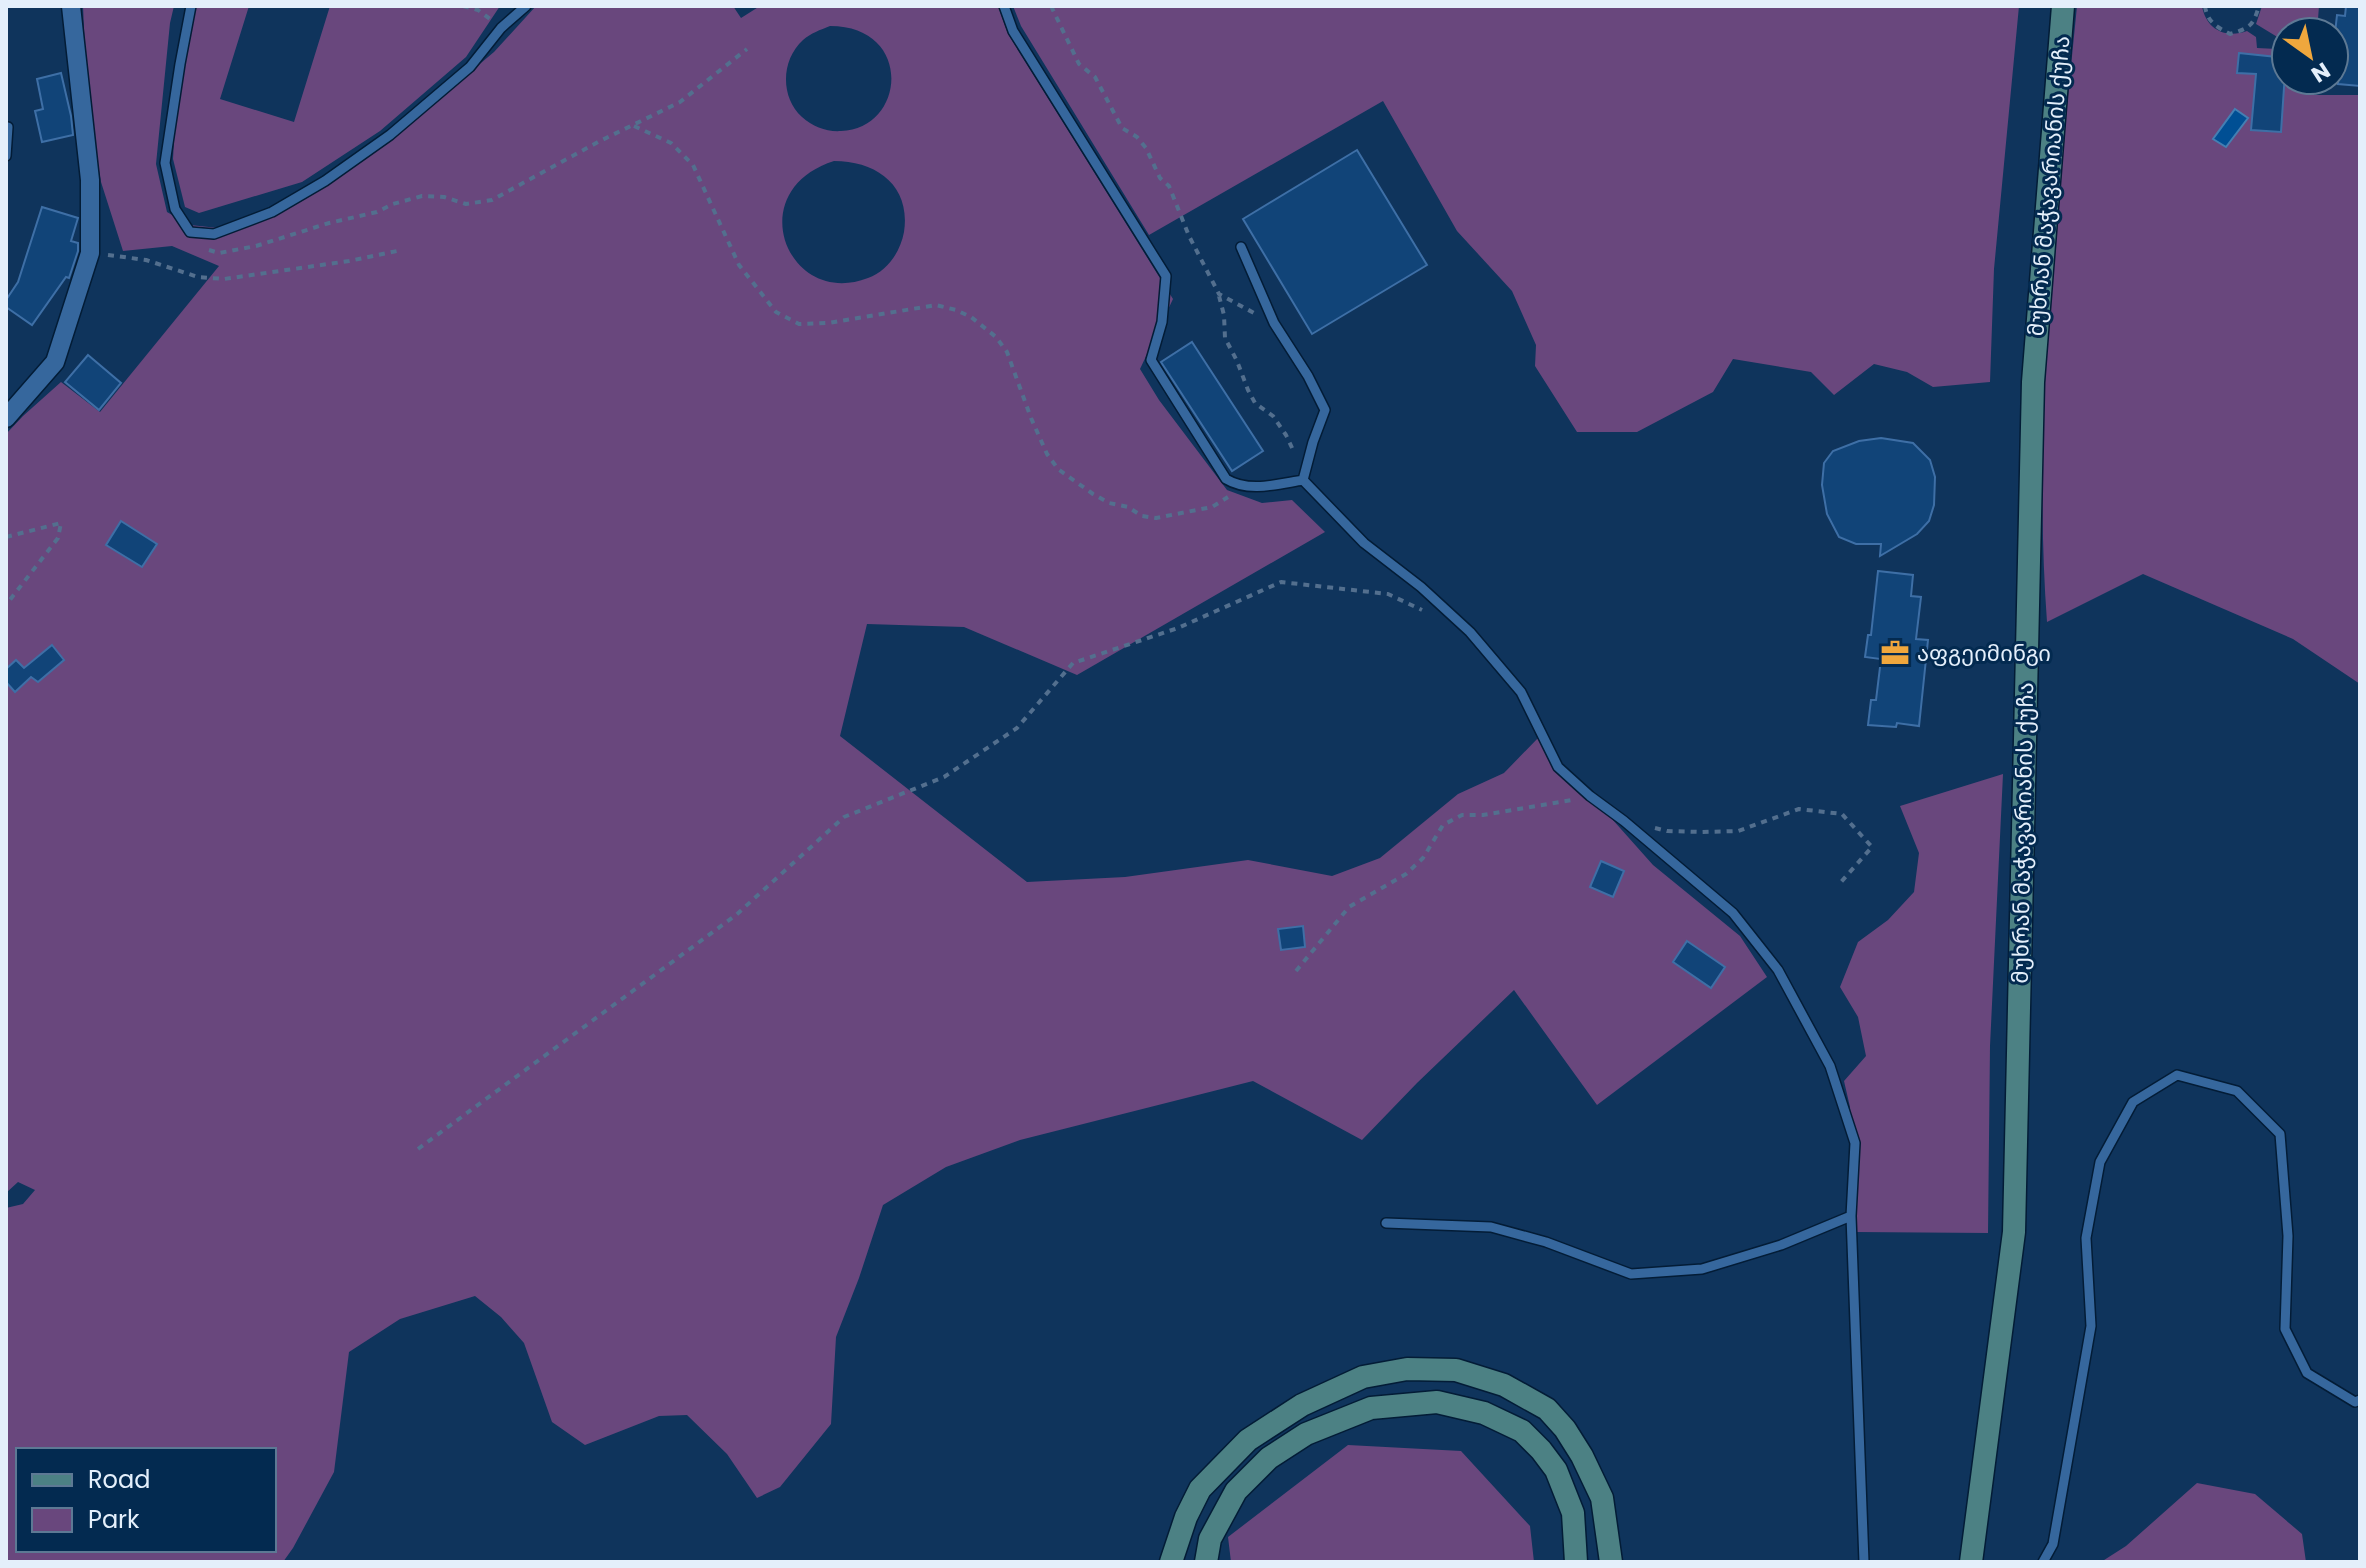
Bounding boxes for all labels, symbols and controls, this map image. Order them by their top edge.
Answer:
north arrow [2270,16,2350,96]
street label: მუხრან მაჭავარიანის ქუჩა [2020,35,2078,337]
text: N [2305,55,2336,90]
office icon: აფგეიმინგი [1880,638,1910,668]
place label: აფგეიმინგი [1917,638,2051,669]
street label: მუხრან მაჭავარიანის ქუჩა [2005,682,2041,984]
legend [16,1448,276,1552]
text: Road [88,1463,150,1496]
text: Park [88,1503,140,1536]

